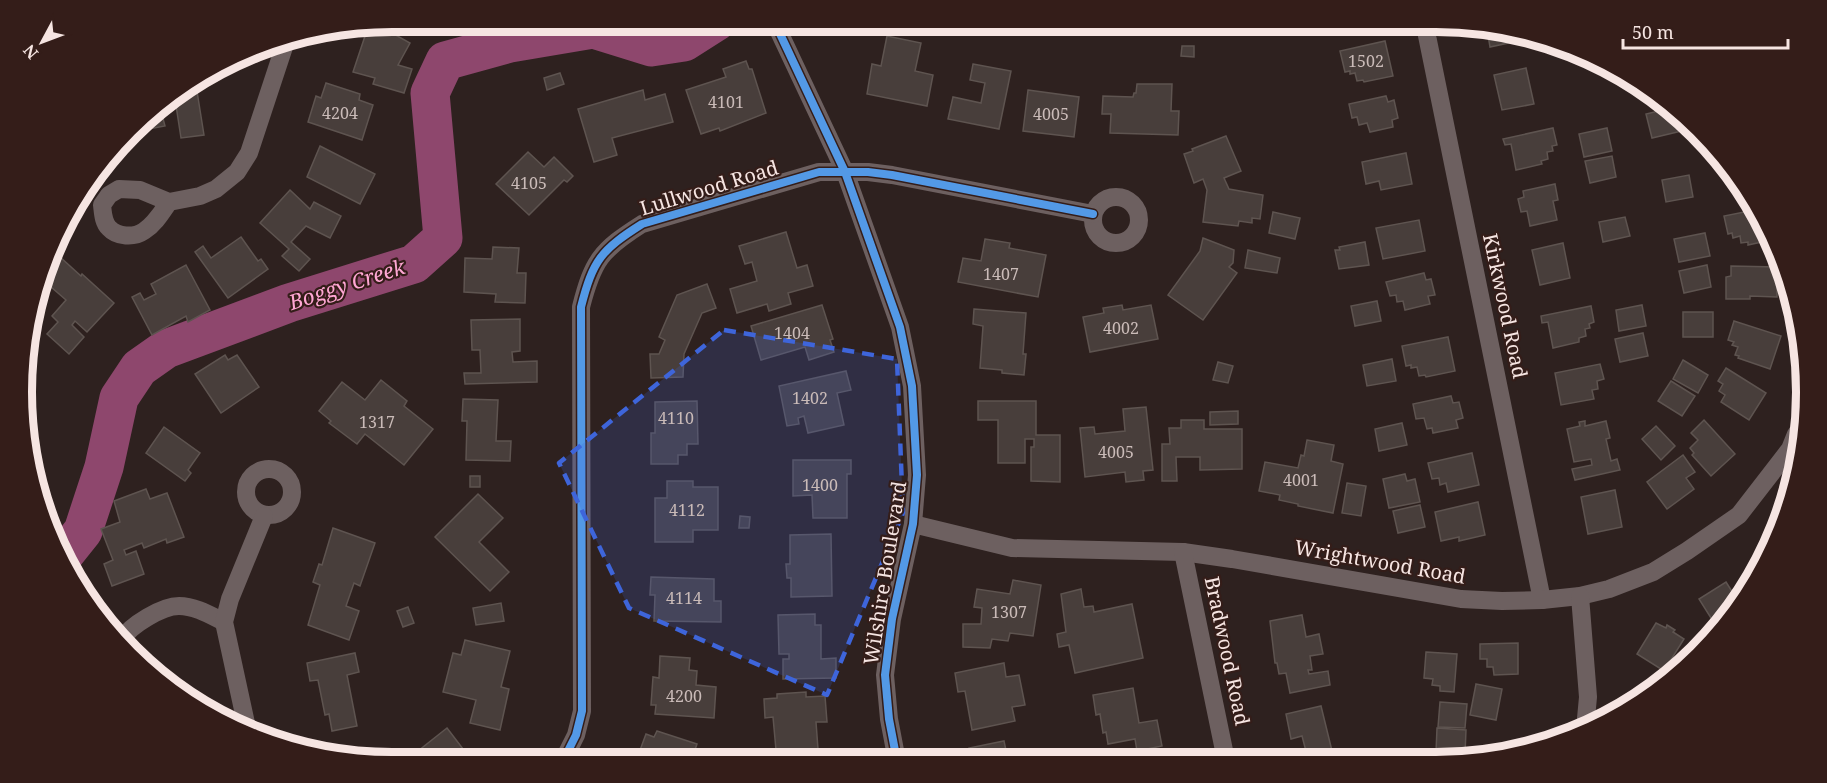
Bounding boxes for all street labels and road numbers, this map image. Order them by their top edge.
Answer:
street label: Lullwood Road [636,154,781,221]
street label: Kirkwood Road [1477,231,1534,381]
street label: Wilshire Boulevard [857,479,912,667]
street label: Wrightwood Road [1292,533,1468,590]
street label: Bradwood Road [1199,574,1256,728]

